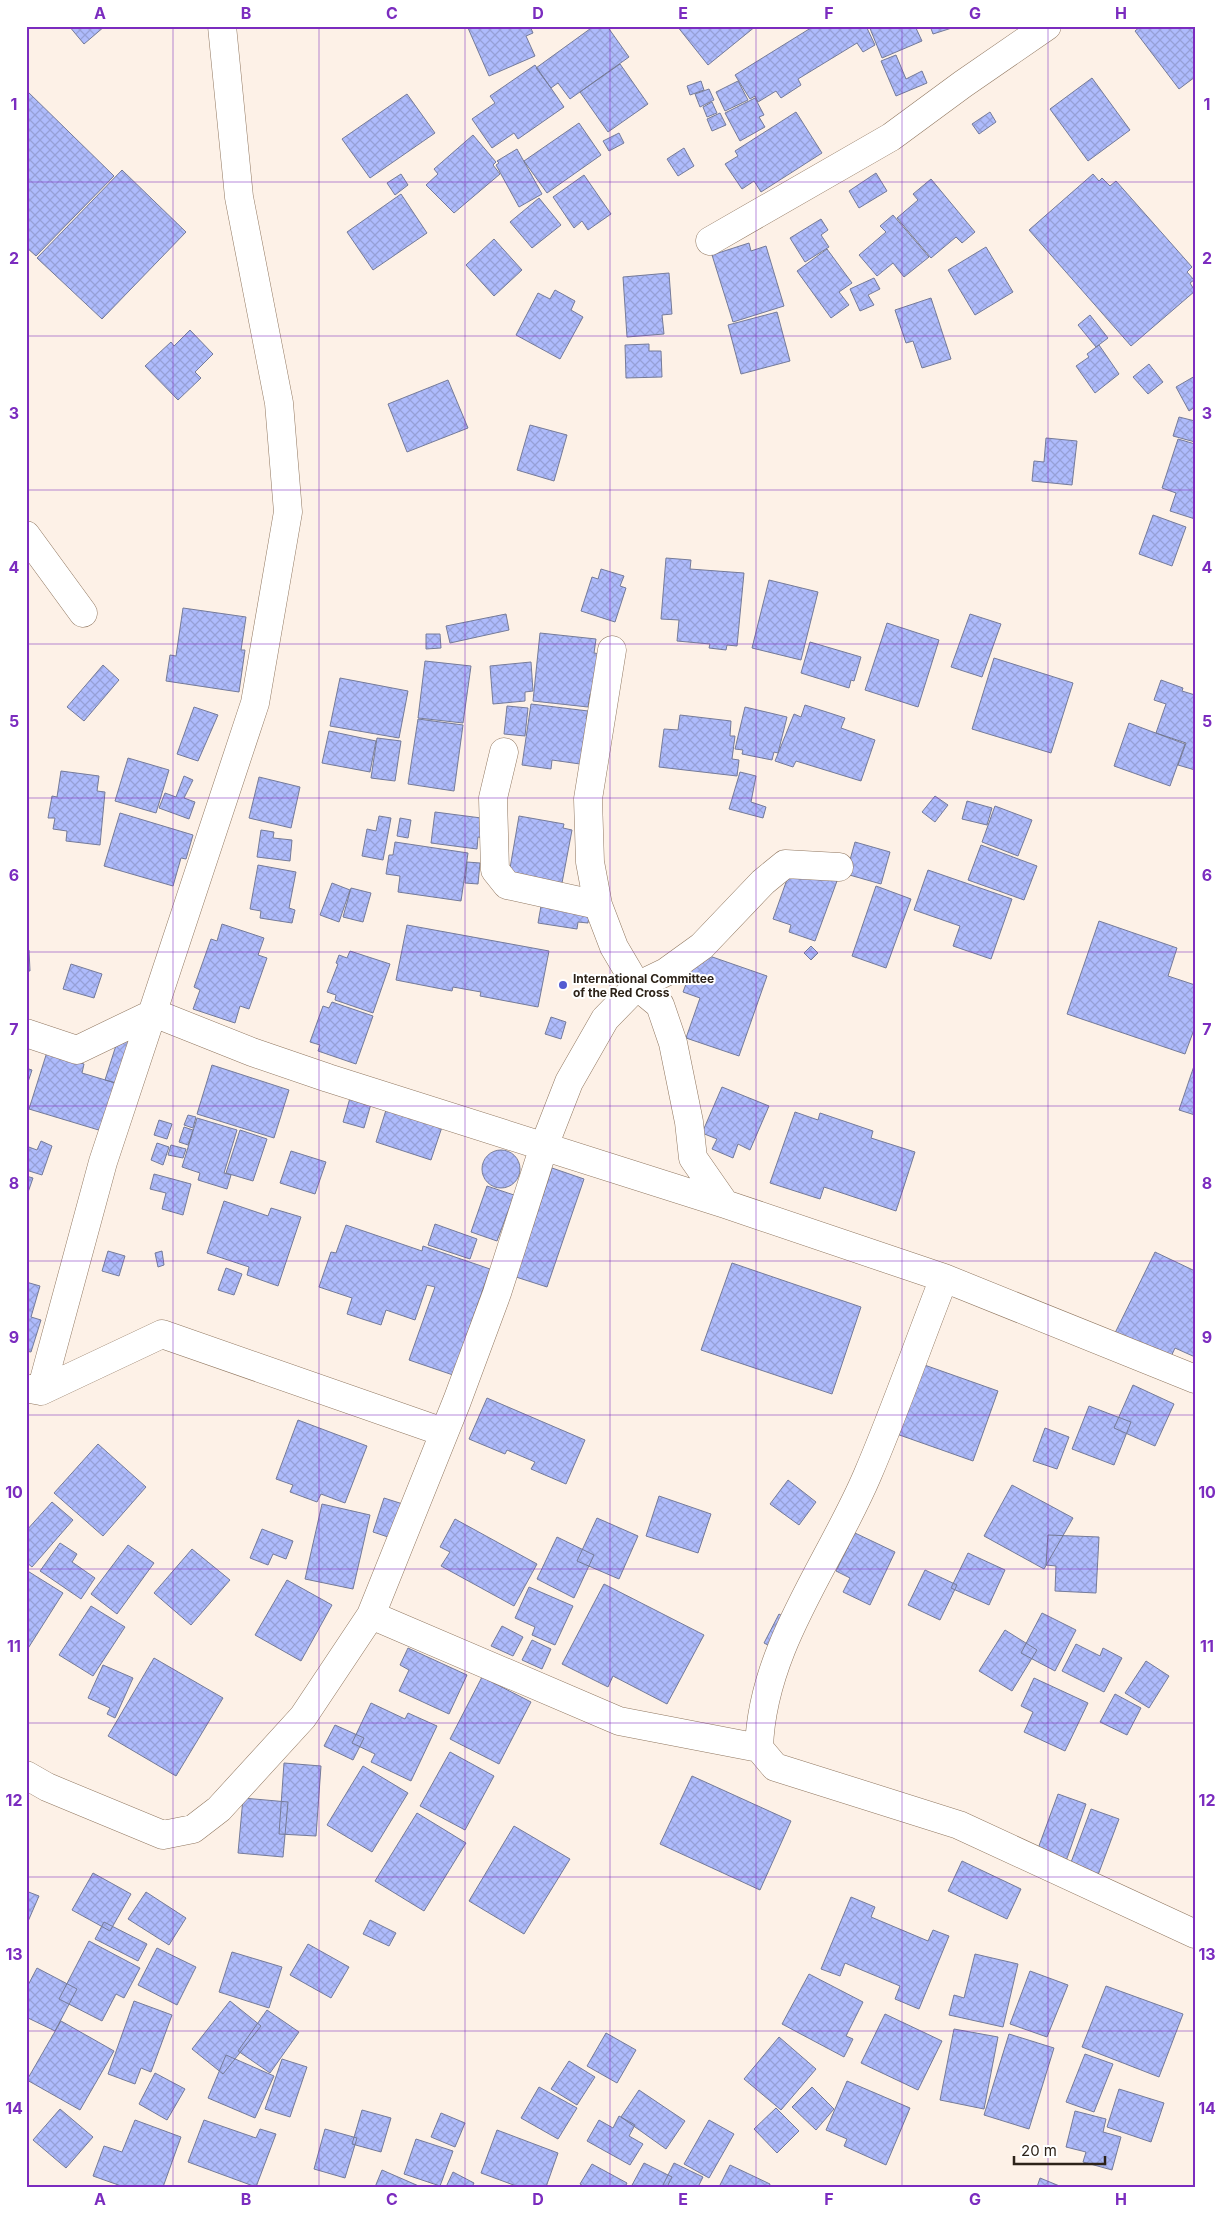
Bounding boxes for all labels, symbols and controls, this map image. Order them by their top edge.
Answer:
text: A [94,3,106,23]
text: B [241,3,251,23]
text: C [386,3,398,23]
text: D [532,3,544,23]
text: E [678,3,688,23]
text: F [824,3,834,23]
text: G [969,3,981,23]
text: H [1115,3,1127,23]
text: 1 [11,94,17,114]
text: 1 [1204,94,1210,114]
text: 2 [9,248,19,268]
text: 2 [1202,248,1212,268]
text: 3 [9,403,19,423]
text: 3 [1202,403,1212,423]
text: 4 [9,557,20,577]
text: 4 [1202,557,1213,577]
text: 5 [9,711,19,731]
text: 5 [1202,711,1212,731]
text: 6 [9,865,19,885]
text: 6 [1202,865,1212,885]
place label: International Committee of the Red Cross [573,971,714,1000]
marker: International Committee of the Red Cross [557,979,569,991]
text: 7 [9,1019,19,1039]
text: 7 [1202,1019,1212,1039]
text: 8 [9,1173,19,1193]
text: 8 [1202,1173,1212,1193]
text: 9 [9,1327,19,1347]
text: 9 [1202,1327,1212,1347]
text: 10 [5,1482,23,1502]
text: 10 [1198,1482,1216,1502]
text: 11 [7,1636,21,1656]
text: 11 [1200,1636,1214,1656]
text: 12 [6,1790,22,1810]
text: 12 [1199,1790,1215,1810]
text: 13 [5,1944,23,1964]
text: 13 [1198,1944,1216,1964]
text: 14 [5,2098,23,2118]
text: 14 [1198,2098,1216,2118]
scale bar [1014,2133,1105,2165]
text: 20 m [1021,2141,1057,2160]
text: A [94,2189,106,2209]
text: B [241,2189,251,2209]
text: C [386,2189,398,2209]
text: D [532,2189,544,2209]
text: E [678,2189,688,2209]
text: F [824,2189,834,2209]
text: G [969,2189,981,2209]
text: H [1115,2189,1127,2209]

